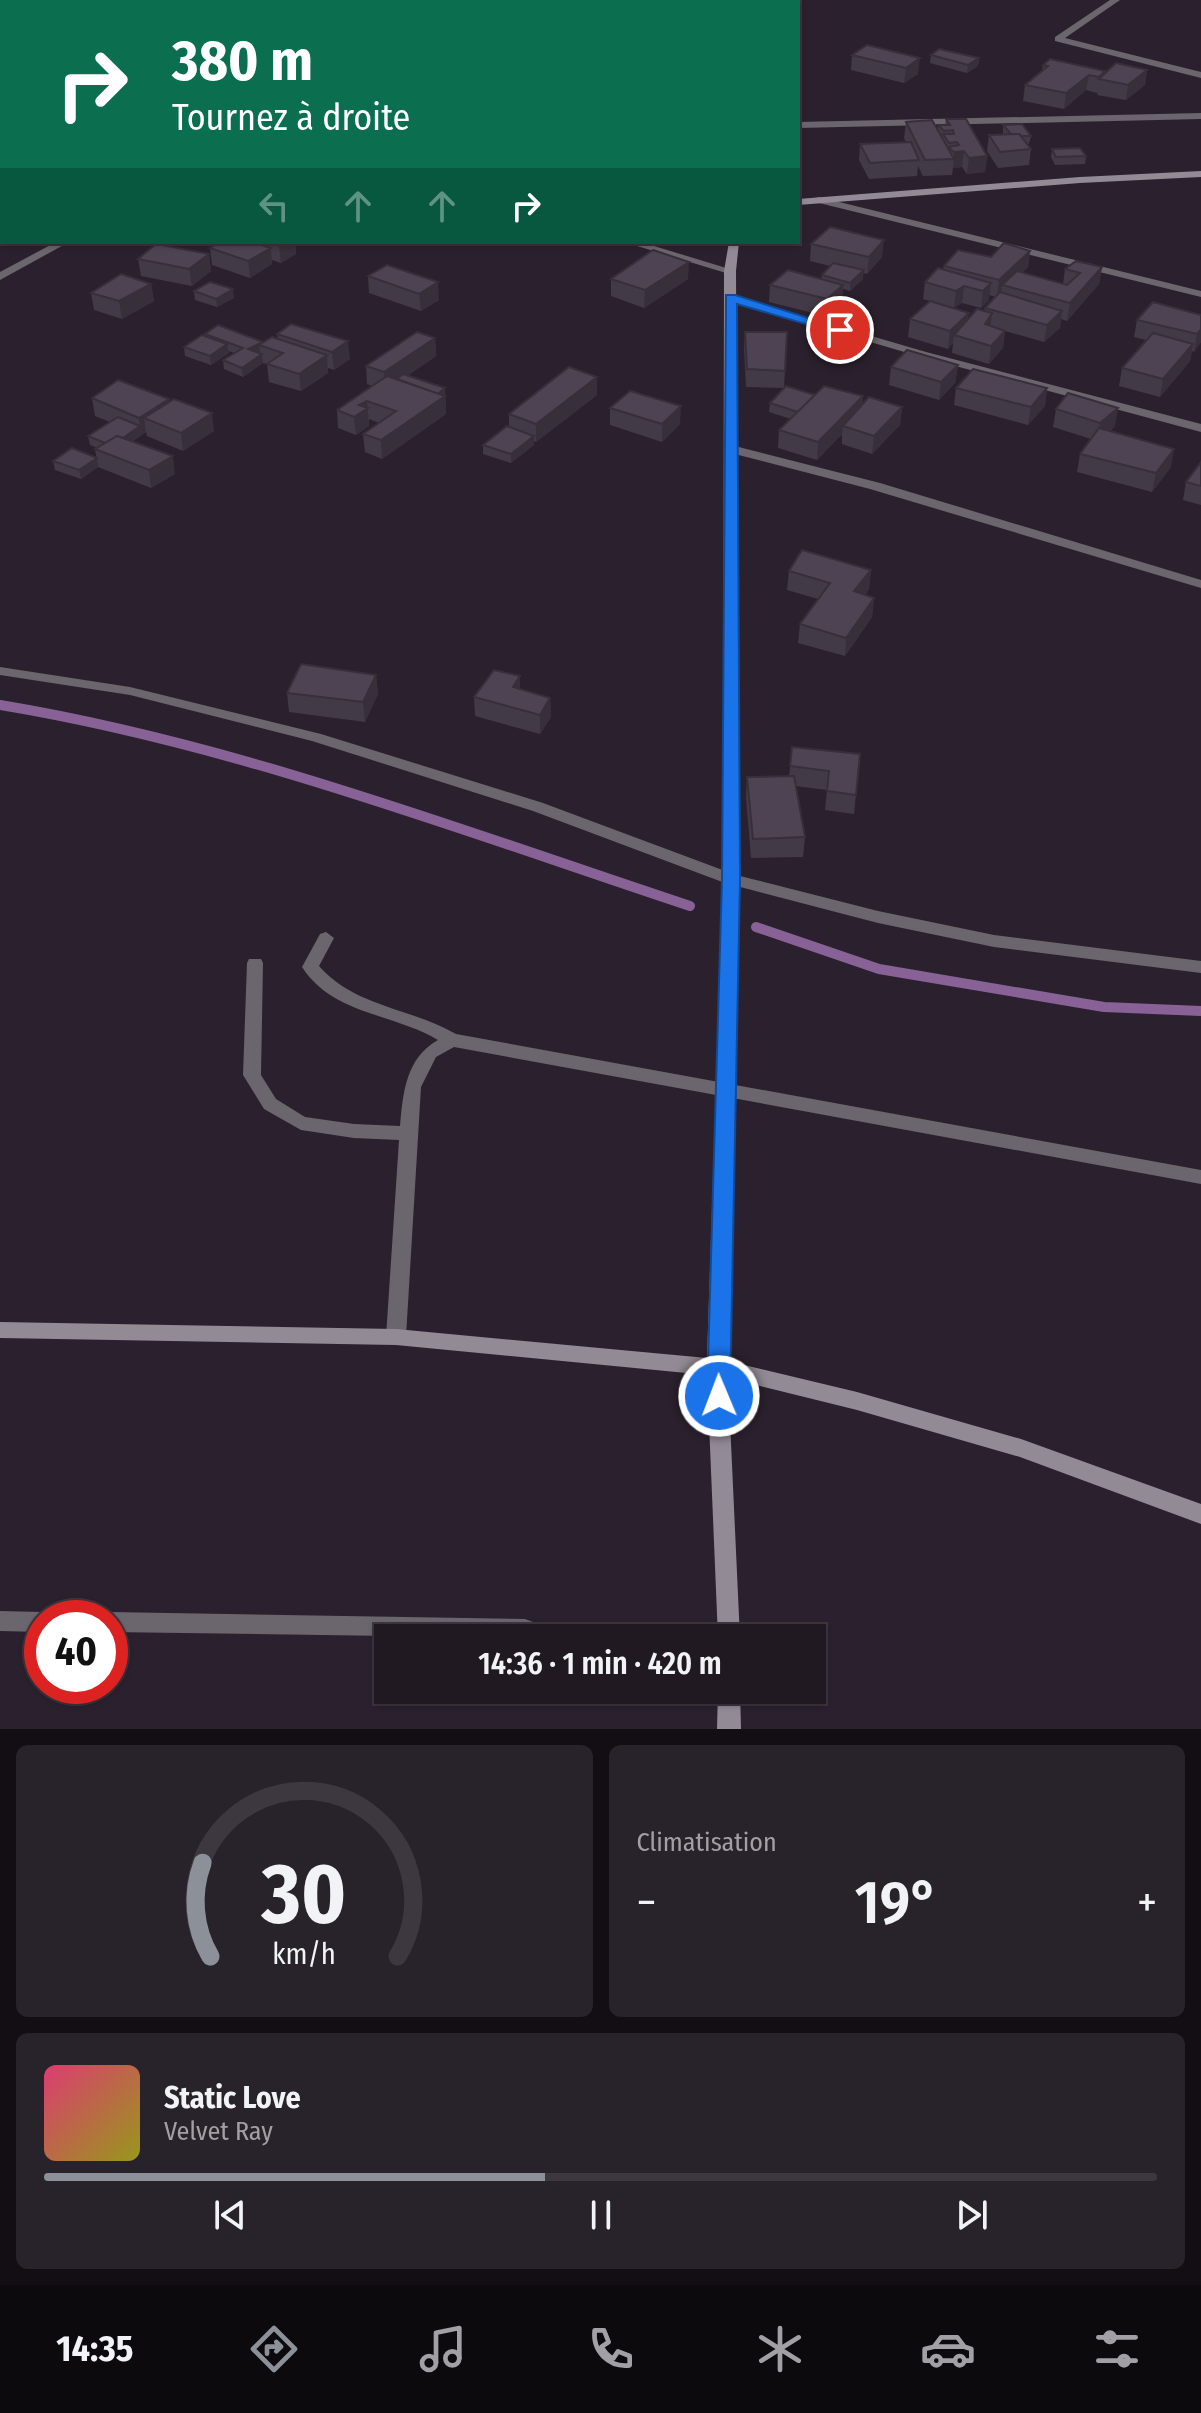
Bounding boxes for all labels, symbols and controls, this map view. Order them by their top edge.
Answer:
text: 380 m [172,28,313,95]
icon: right [40,32,144,136]
text: Tournez à droite [172,96,410,140]
icon: left [252,184,296,228]
icon: ahead [336,184,380,228]
icon: ahead [420,184,464,228]
icon: right [504,184,548,228]
pin [806,296,874,364]
icon: arrive [818,308,862,352]
position arrow [677,1354,761,1438]
speed limit sign: 40 [24,1600,128,1704]
text: 14:36 · 1 min · 420 m [478,1646,722,1682]
text: Climatisation [637,1827,777,1858]
text: 30 [261,1845,347,1945]
text: 19° [855,1867,938,1939]
text: − [637,1876,656,1929]
text: + [1137,1876,1157,1929]
text: km/h [272,1937,336,1972]
text: Static Love [164,2080,301,2116]
text: Velvet Ray [164,2116,273,2147]
icon: previous [208,2193,252,2237]
icon: pause [579,2193,623,2237]
icon: next [950,2193,994,2237]
icon: directions [246,2321,302,2377]
icon: music [415,2321,471,2377]
icon: phone [583,2321,639,2377]
icon: climate [752,2321,808,2377]
icon: car [920,2321,976,2377]
icon: filters [1089,2321,1145,2377]
text: 14:35 [56,2327,134,2371]

